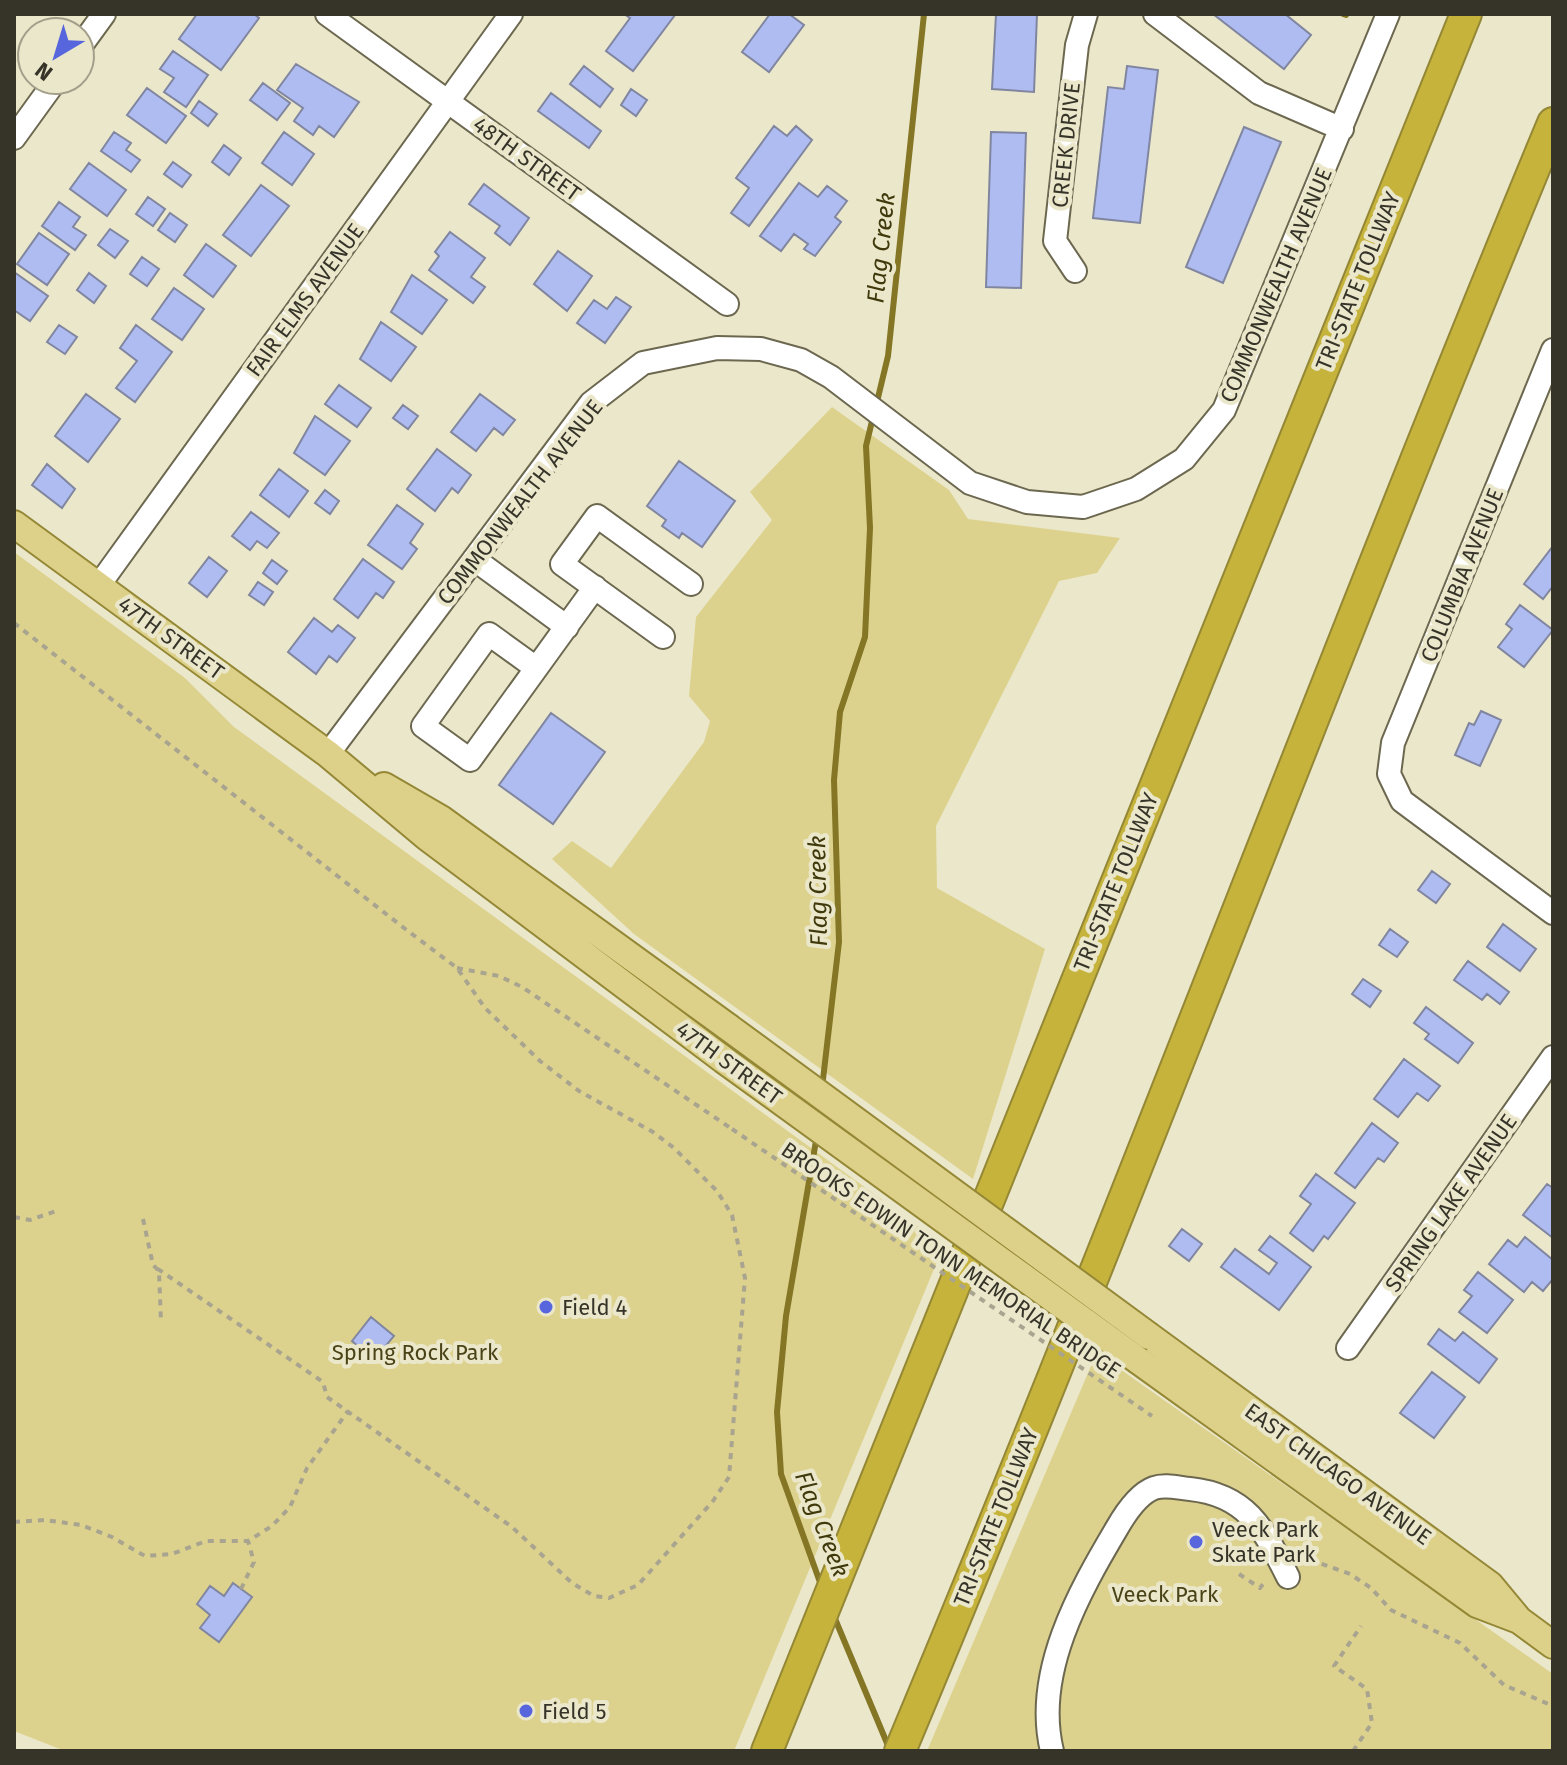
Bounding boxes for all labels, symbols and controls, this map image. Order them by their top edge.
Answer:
north arrow [16,16,96,96]
text: N [30,56,58,86]
street label: CREEK DRIVE [1046,81,1086,209]
street label: 48TH STREET [468,111,587,208]
street label: COMMONWEALTH AVENUE [1214,163,1338,407]
street label: TRI-STATE TOLLWAY [1310,188,1406,374]
water label: Flag Creek [861,191,901,305]
street label: FAIR ELMS AVENUE [240,218,370,382]
street label: COMMONWEALTH AVENUE [432,394,608,610]
street label: COLUMBIA AVENUE [1415,484,1509,666]
street label: 47TH STREET [113,591,230,686]
street label: TRI-STATE TOLLWAY [1068,789,1164,975]
water label: Flag Creek [803,835,833,947]
street label: 47TH STREET [671,1016,788,1111]
street label: SPRING LAKE AVENUE [1379,1109,1523,1297]
street label: BROOKS EDWIN TONN MEMORIAL BRIDGE [776,1136,1126,1384]
place label: Field 4 [562,1294,628,1321]
marker: Field 4 [537,1298,555,1316]
park label: Spring Rock Park [332,1339,499,1366]
street label: EAST CHICAGO AVENUE [1239,1397,1437,1551]
street label: TRI-STATE TOLLWAY [948,1424,1044,1610]
water label: Flag Creek [789,1467,855,1581]
place label: Veeck Park Skate Park [1212,1516,1319,1568]
marker: Veeck Park Skate Park [1187,1533,1205,1551]
park label: Veeck Park [1112,1581,1219,1608]
place label: Field 5 [542,1698,607,1725]
marker: Field 5 [517,1702,535,1720]

